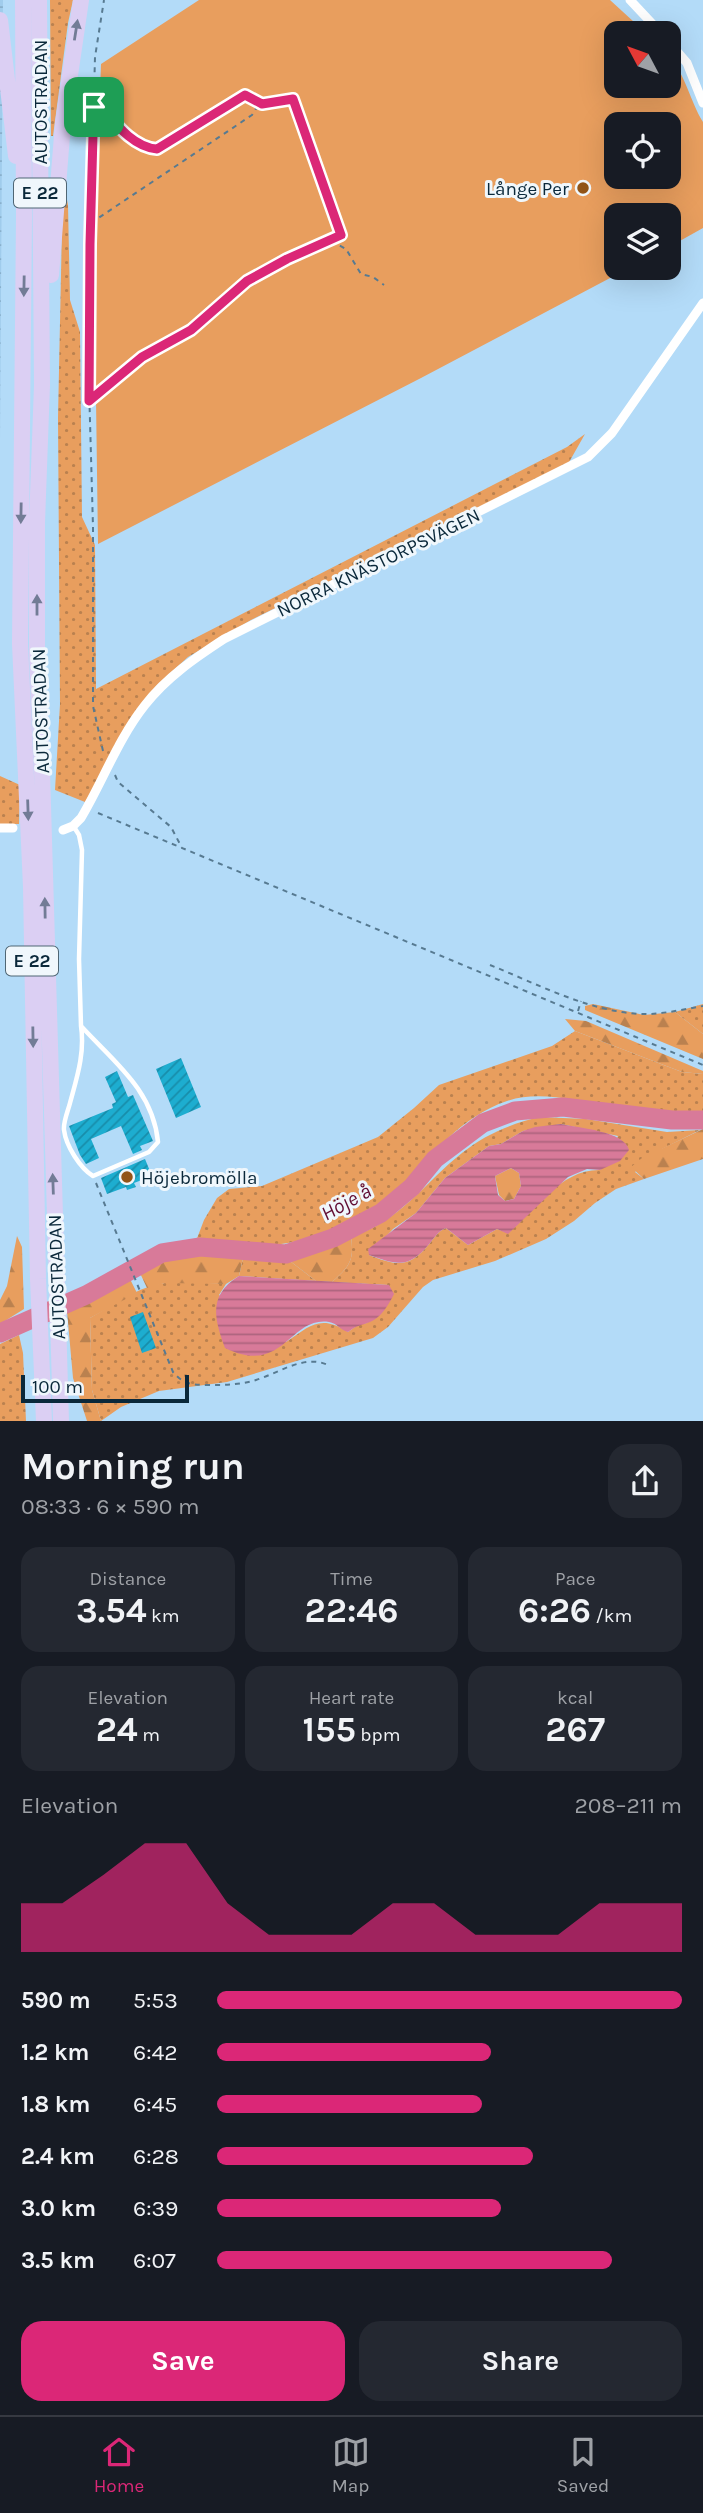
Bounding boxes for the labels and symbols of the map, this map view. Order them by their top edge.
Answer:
one-way arrow [71,19,82,41]
north arrow [604,21,681,98]
street label: AUTOSTRADAN [30,39,52,165]
pin [64,77,124,137]
road number: E 22 [14,178,66,208]
place label: Långe Per [486,178,569,200]
marker: Långe Per [575,180,591,196]
one-way arrow [18,275,30,297]
one-way arrow [15,502,27,524]
street label: NORRA KNÄSTORPSVÄGEN [273,504,484,622]
one-way arrow [31,594,43,616]
street label: AUTOSTRADAN [28,648,54,774]
one-way arrow [22,799,33,821]
one-way arrow [40,897,51,919]
road number: E 22 [6,946,58,976]
one-way arrow [27,1026,39,1048]
place label: Höjebromölla [141,1167,258,1189]
marker: Höjebromölla [119,1169,135,1185]
one-way arrow [48,1173,59,1195]
water label: Höje å [317,1178,375,1226]
street label: AUTOSTRADAN [44,1214,70,1340]
scale bar [21,1372,189,1404]

